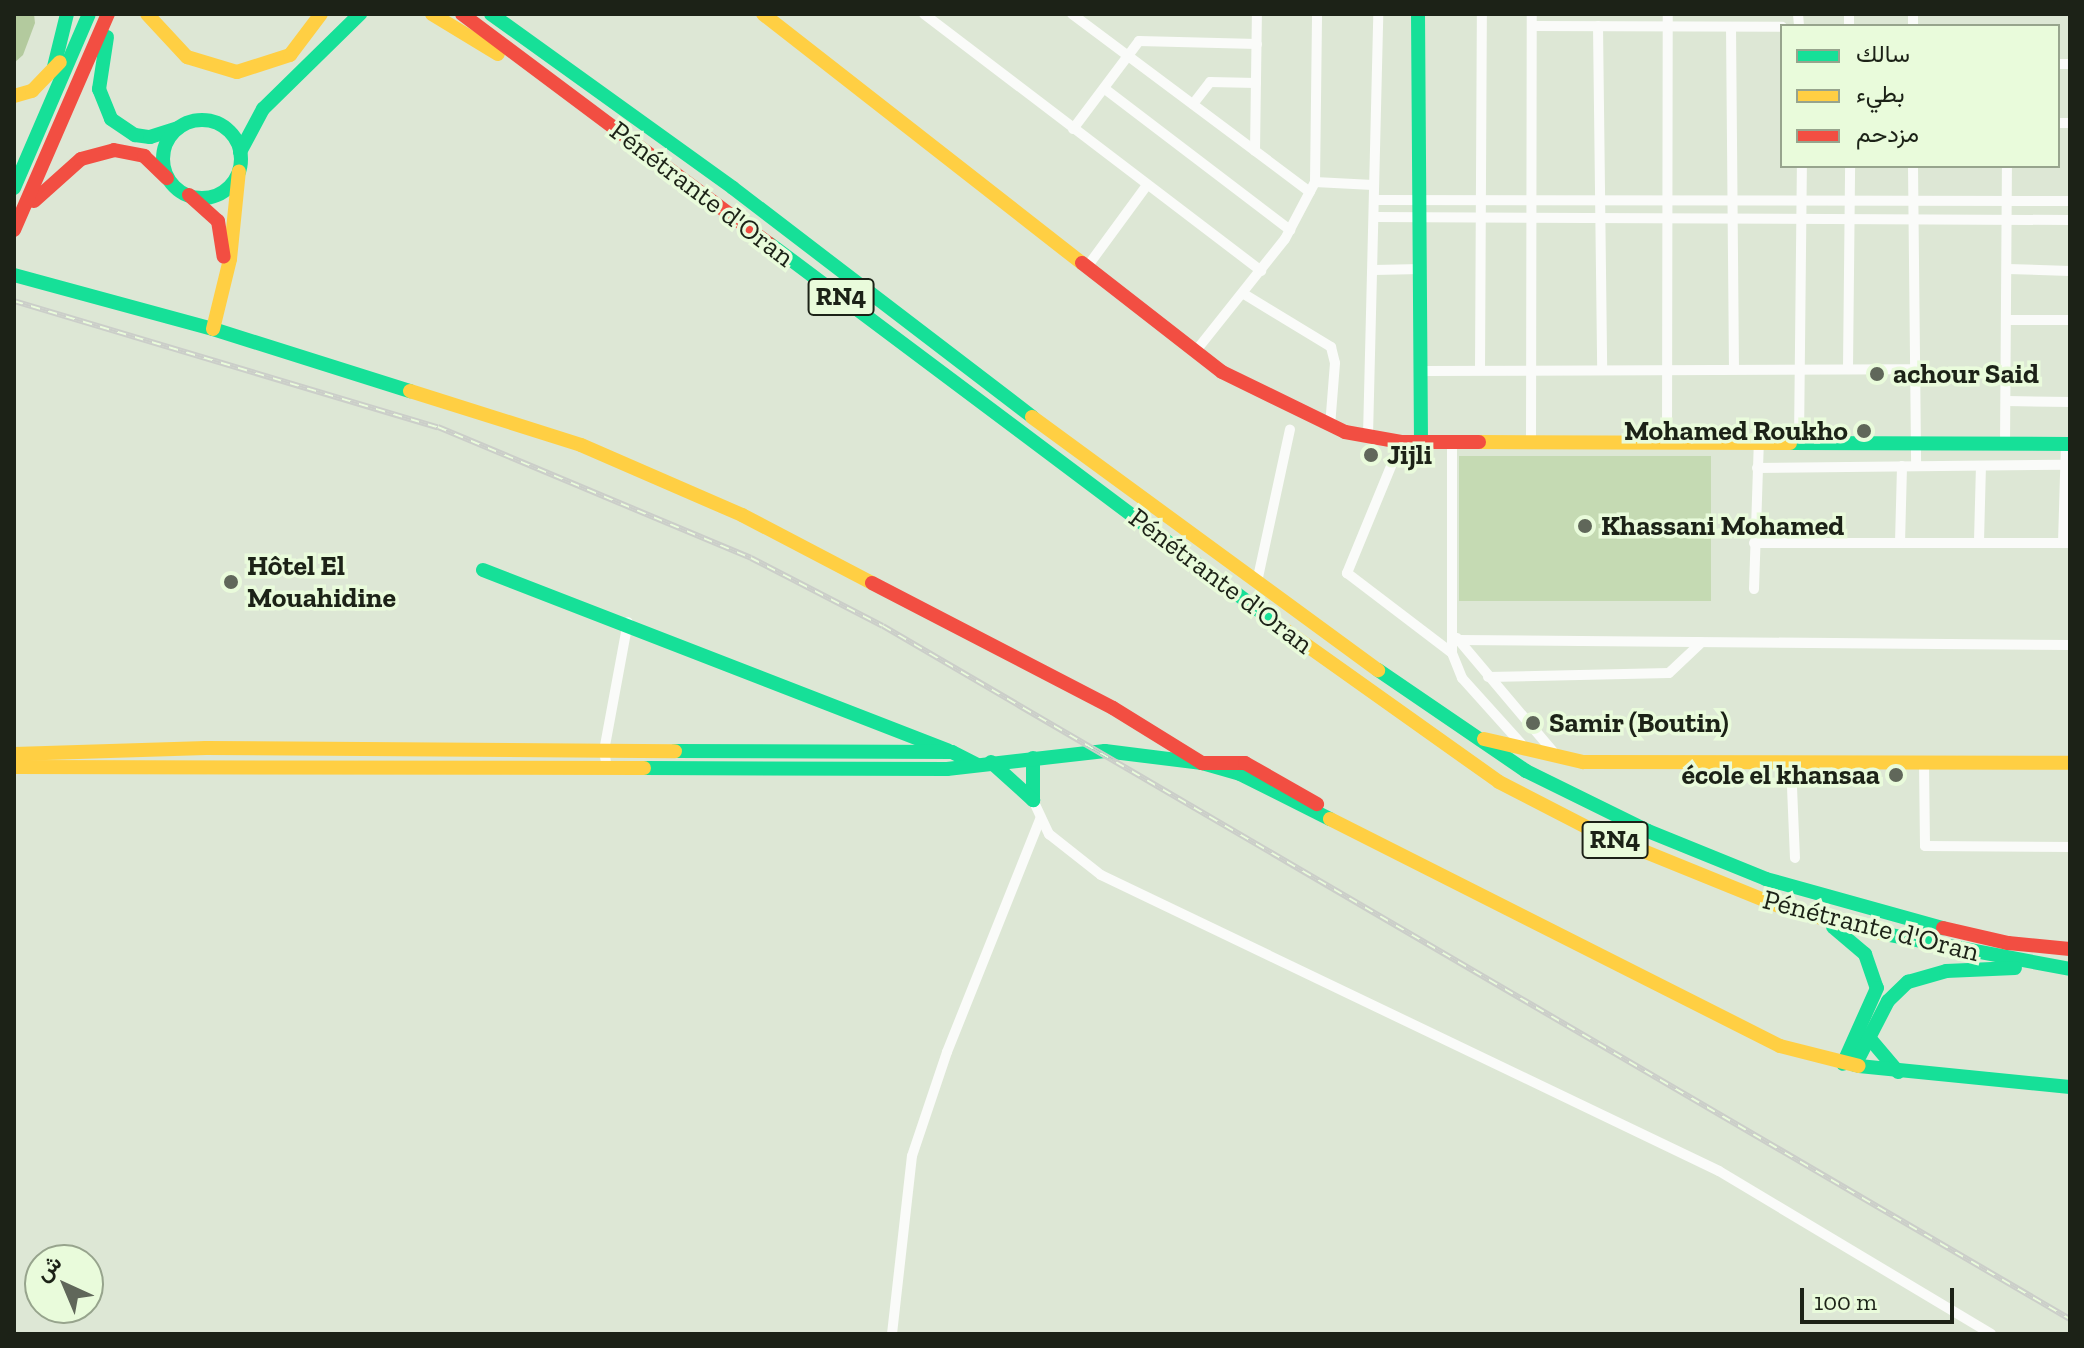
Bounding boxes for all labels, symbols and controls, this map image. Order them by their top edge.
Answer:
legend [1780,24,2060,168]
text: سالك [1856,39,1910,68]
text: بطيء [1856,79,1905,108]
street label: Pénétrante d'Oran [603,114,801,274]
text: مزدحم [1856,119,1919,148]
road number: RN4 [807,275,875,319]
place label: achour Said [1893,357,2039,391]
marker: achour Said [1868,365,1886,383]
place label: Mohamed Roukho [1624,414,1848,448]
marker: Mohamed Roukho [1855,422,1873,440]
place label: Jijli [1387,438,1432,472]
marker: Jijli [1362,446,1380,464]
street label: Pénétrante d'Oran [1122,501,1320,661]
place label: Khassani Mohamed [1601,509,1844,543]
marker: Khassani Mohamed [1576,517,1594,535]
place label: Hôtel El Mouahidine [247,549,396,615]
marker: Hôtel El Mouahidine [222,573,240,591]
place label: Samir (Boutin) [1549,706,1729,740]
marker: Samir (Boutin) [1524,714,1542,732]
place label: école el khansaa [1681,758,1880,792]
marker: école el khansaa [1887,766,1905,784]
road number: RN4 [1581,818,1649,862]
street label: Pénétrante d'Oran [1759,883,1983,969]
north arrow [24,1244,104,1324]
text: ش [29,1249,67,1287]
scale bar [1804,1272,1958,1322]
text: 100 m [1814,1287,1877,1316]

